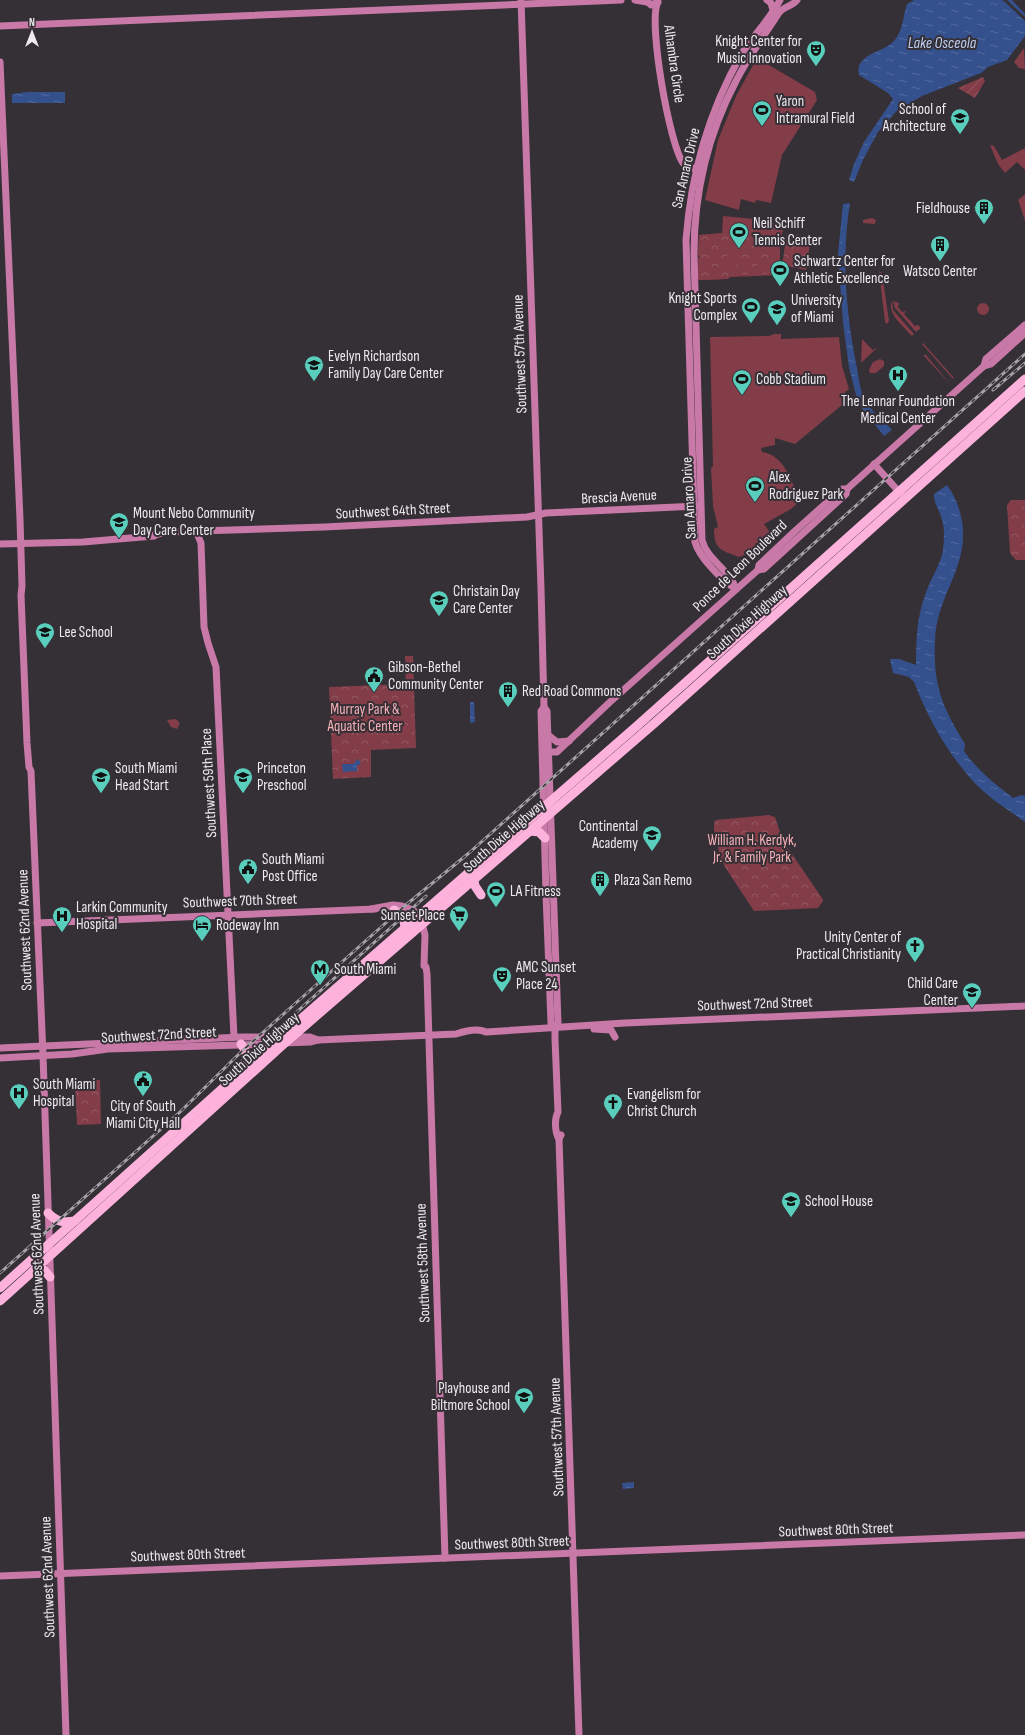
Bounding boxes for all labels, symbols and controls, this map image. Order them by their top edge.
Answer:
north arrow [12,12,52,52]
text: N [29,16,35,29]
street label: Alhambra Circle [659,23,689,104]
place label: Knight Center for Music Innovation [715,32,803,68]
water label: Lake Osceola [908,34,977,53]
theatre icon: Knight Center for Music Innovation [805,39,827,67]
place label: Yaron Intramural Field [776,92,855,128]
sports icon: Yaron Intramural Field [751,99,773,127]
place label: School of Architecture [882,100,947,136]
school or university icon: School of Architecture [949,107,971,135]
street label: San Amaro Drive [668,126,704,210]
building icon: Fieldhouse [973,197,995,225]
place label: Fieldhouse [916,199,970,218]
place label: Neil Schiff Tennis Center [753,214,823,250]
sports icon: Neil Schiff Tennis Center [728,221,750,249]
building icon: Watsco Center [929,234,951,262]
place label: Schwartz Center for Athletic Excellence [793,252,896,288]
sports icon: Schwartz Center for Athletic Excellence [769,259,791,287]
place label: Watsco Center [903,262,978,281]
place label: Knight Sports Complex [668,289,737,325]
place label: University of Miami [791,291,842,327]
street label: Southwest 57th Avenue [508,294,532,414]
sports icon: Knight Sports Complex [740,296,762,324]
school or university icon: University of Miami [766,298,788,326]
place label: Evelyn Richardson Family Day Care Center [328,347,444,383]
school or university icon: Evelyn Richardson Family Day Care Center [303,354,325,382]
hospital icon: The Lennar Foundation Medical Center [887,364,909,392]
sports icon: Cobb Stadium [731,368,753,396]
place label: Cobb Stadium [756,370,826,389]
place label: The Lennar Foundation Medical Center [841,392,955,428]
street label: San Amaro Drive [677,457,701,539]
place label: Alex Rodriguez Park [768,468,844,504]
sports icon: Alex Rodriguez Park [744,475,766,503]
street label: Brescia Avenue [581,486,657,508]
street label: Southwest 64th Street [335,498,451,523]
place label: Mount Nebo Community Day Care Center [133,504,255,540]
school or university icon: Mount Nebo Community Day Care Center [108,511,130,539]
street label: Ponce de Leon Boulevard [689,516,791,616]
street label: South Dixie Highway [703,581,791,663]
place label: Christain Day Care Center [453,582,520,618]
school or university icon: Christain Day Care Center [428,589,450,617]
school or university icon: Lee School [34,621,56,649]
place label: Lee School [59,623,113,642]
place label: Gibson-Bethel Community Center [388,658,484,694]
public building icon: Gibson-Bethel Community Center [363,665,385,693]
building icon: Red Road Commons [497,680,519,708]
place label: Red Road Commons [522,682,621,701]
park label: Murray Park & Aquatic Center [326,700,403,736]
street label: Southwest 59th Place [197,728,221,838]
place label: South Miami Head Start [115,759,177,795]
place label: Princeton Preschool [257,759,306,795]
school or university icon: South Miami Head Start [90,766,112,794]
school or university icon: Princeton Preschool [232,766,254,794]
street label: South Dixie Highway [459,795,549,877]
place label: Continental Academy [579,817,638,853]
school or university icon: Continental Academy [641,824,663,852]
park label: William H. Kerdyk, Jr. & Family Park [707,831,797,867]
place label: South Miami Post Office [262,850,324,886]
public building icon: South Miami Post Office [237,857,259,885]
street label: Southwest 62nd Avenue [13,869,37,991]
building icon: Plaza San Remo [589,869,611,897]
place label: Plaza San Remo [614,871,692,890]
sports icon: LA Fitness [485,880,507,908]
place label: LA Fitness [510,882,561,901]
street label: Southwest 70th Street [183,889,298,912]
place label: Larkin Community Hospital [76,898,168,934]
supermarket icon: Sunset Place [448,904,470,932]
hospital icon: Larkin Community Hospital [51,905,73,933]
place label: Sunset Place [381,906,445,925]
hotel icon: Rodeway Inn [191,914,213,942]
place label: Rodeway Inn [216,916,279,935]
place label: Unity Center of Practical Christianity [796,928,902,964]
church icon: Unity Center of Practical Christianity [904,935,926,963]
metro station icon: South Miami [309,958,331,986]
place label: AMC Sunset Place 24 [515,958,576,994]
place label: South Miami [334,960,396,979]
theatre icon: AMC Sunset Place 24 [491,965,513,993]
place label: Child Care Center [907,974,959,1010]
school or university icon: Child Care Center [961,981,983,1009]
street label: Southwest 72nd Street [697,992,813,1016]
street label: South Dixie Highway [215,1008,303,1090]
street label: Southwest 72nd Street [101,1022,218,1048]
public building icon: City of South Miami City Hall [132,1069,154,1097]
place label: South Miami Hospital [33,1075,95,1111]
hospital icon: South Miami Hospital [8,1082,30,1110]
place label: Evangelism for Christ Church [627,1085,701,1121]
church icon: Evangelism for Christ Church [602,1092,624,1120]
place label: City of South Miami City Hall [106,1097,180,1133]
school or university icon: School House [780,1190,802,1218]
place label: School House [805,1192,873,1211]
street label: Southwest 62nd Avenue [25,1193,49,1315]
street label: Southwest 58th Avenue [411,1203,435,1323]
street label: Southwest 57th Avenue [545,1377,569,1497]
place label: Playhouse and Biltmore School [431,1379,510,1415]
school or university icon: Playhouse and Biltmore School [513,1386,535,1414]
street label: Southwest 62nd Avenue [36,1516,60,1638]
street label: Southwest 80th Street [778,1518,894,1541]
street label: Southwest 80th Street [454,1531,570,1554]
street label: Southwest 80th Street [130,1543,246,1566]

